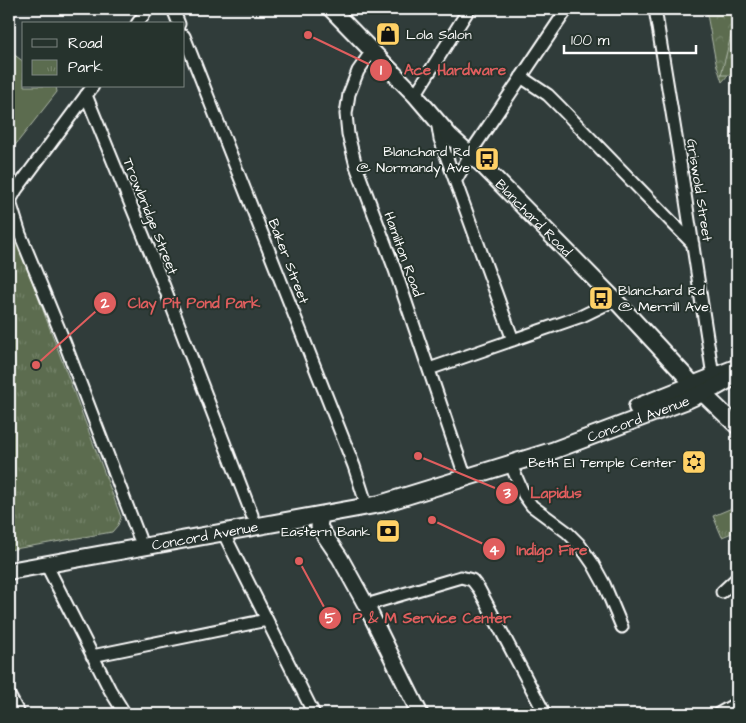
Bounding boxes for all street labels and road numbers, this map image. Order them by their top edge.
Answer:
street label: Griswold Street [681,137,717,243]
street label: Trowbridge Street [118,155,183,278]
street label: Blanchard Road [490,175,576,262]
street label: Hamilton Road [378,209,428,300]
street label: Baker Street [263,216,314,307]
street label: Concord Avenue [585,391,693,448]
street label: Concord Avenue [150,517,260,556]

